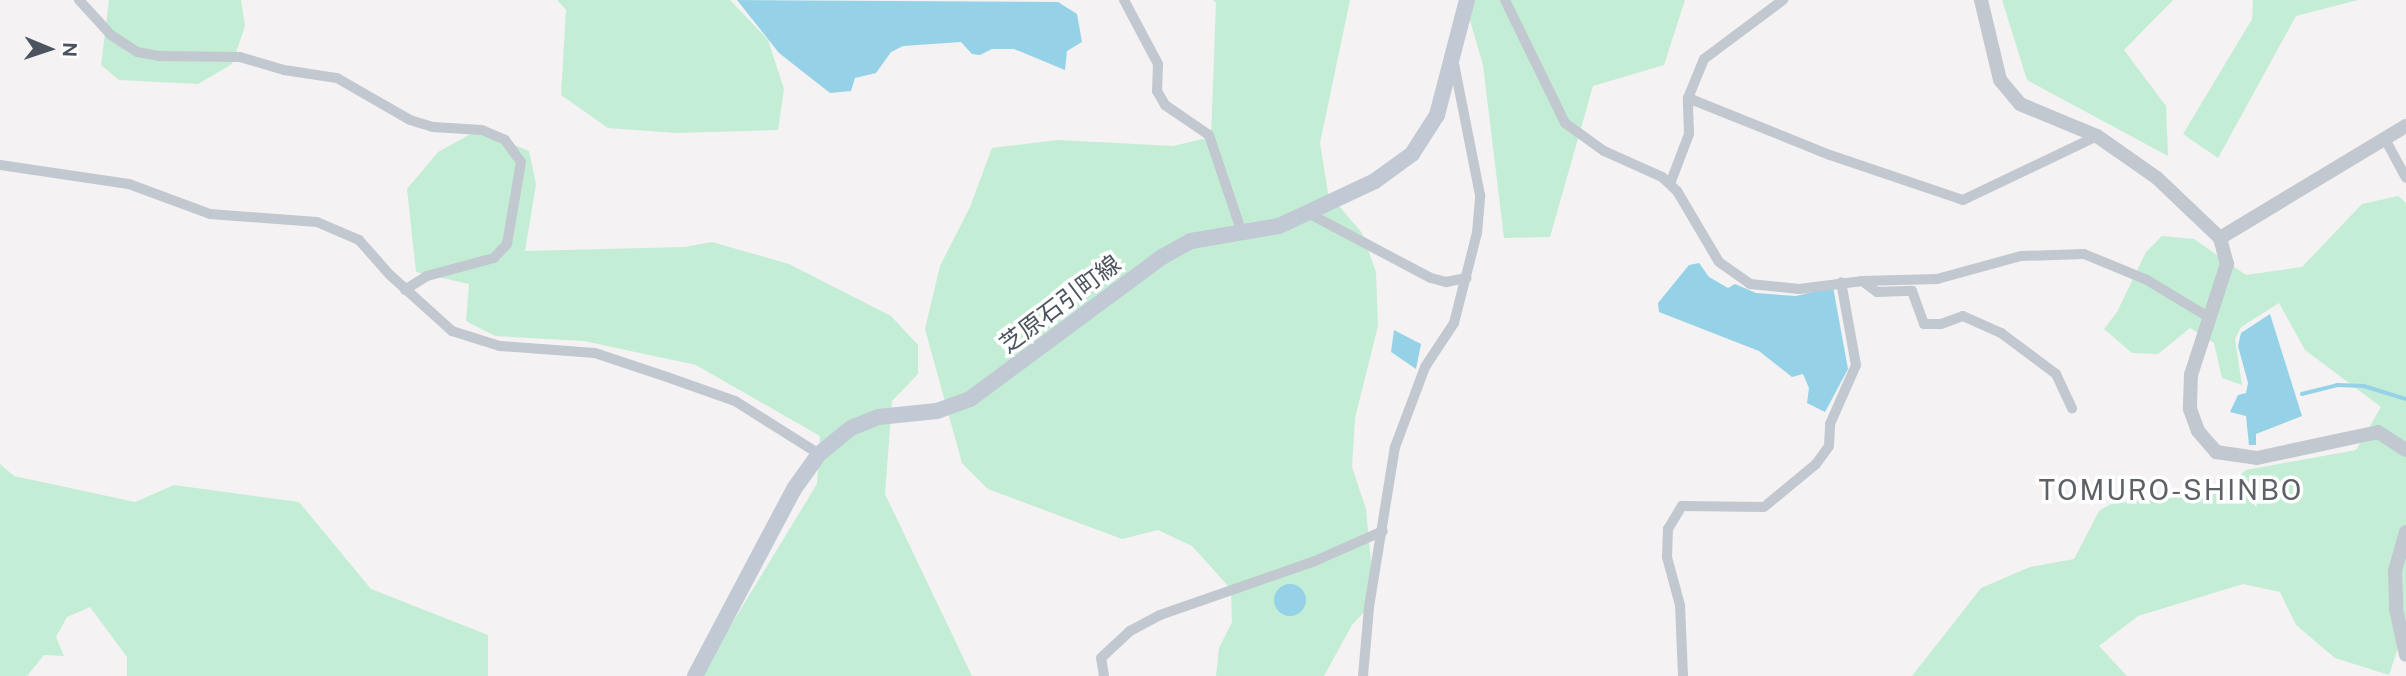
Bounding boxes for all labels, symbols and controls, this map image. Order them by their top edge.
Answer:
north arrow [14,14,84,84]
text: N [59,42,81,58]
street label: 芝原石引町線 [994,249,1126,359]
district label: TOMURO-SHINBO [2040,473,2302,507]

